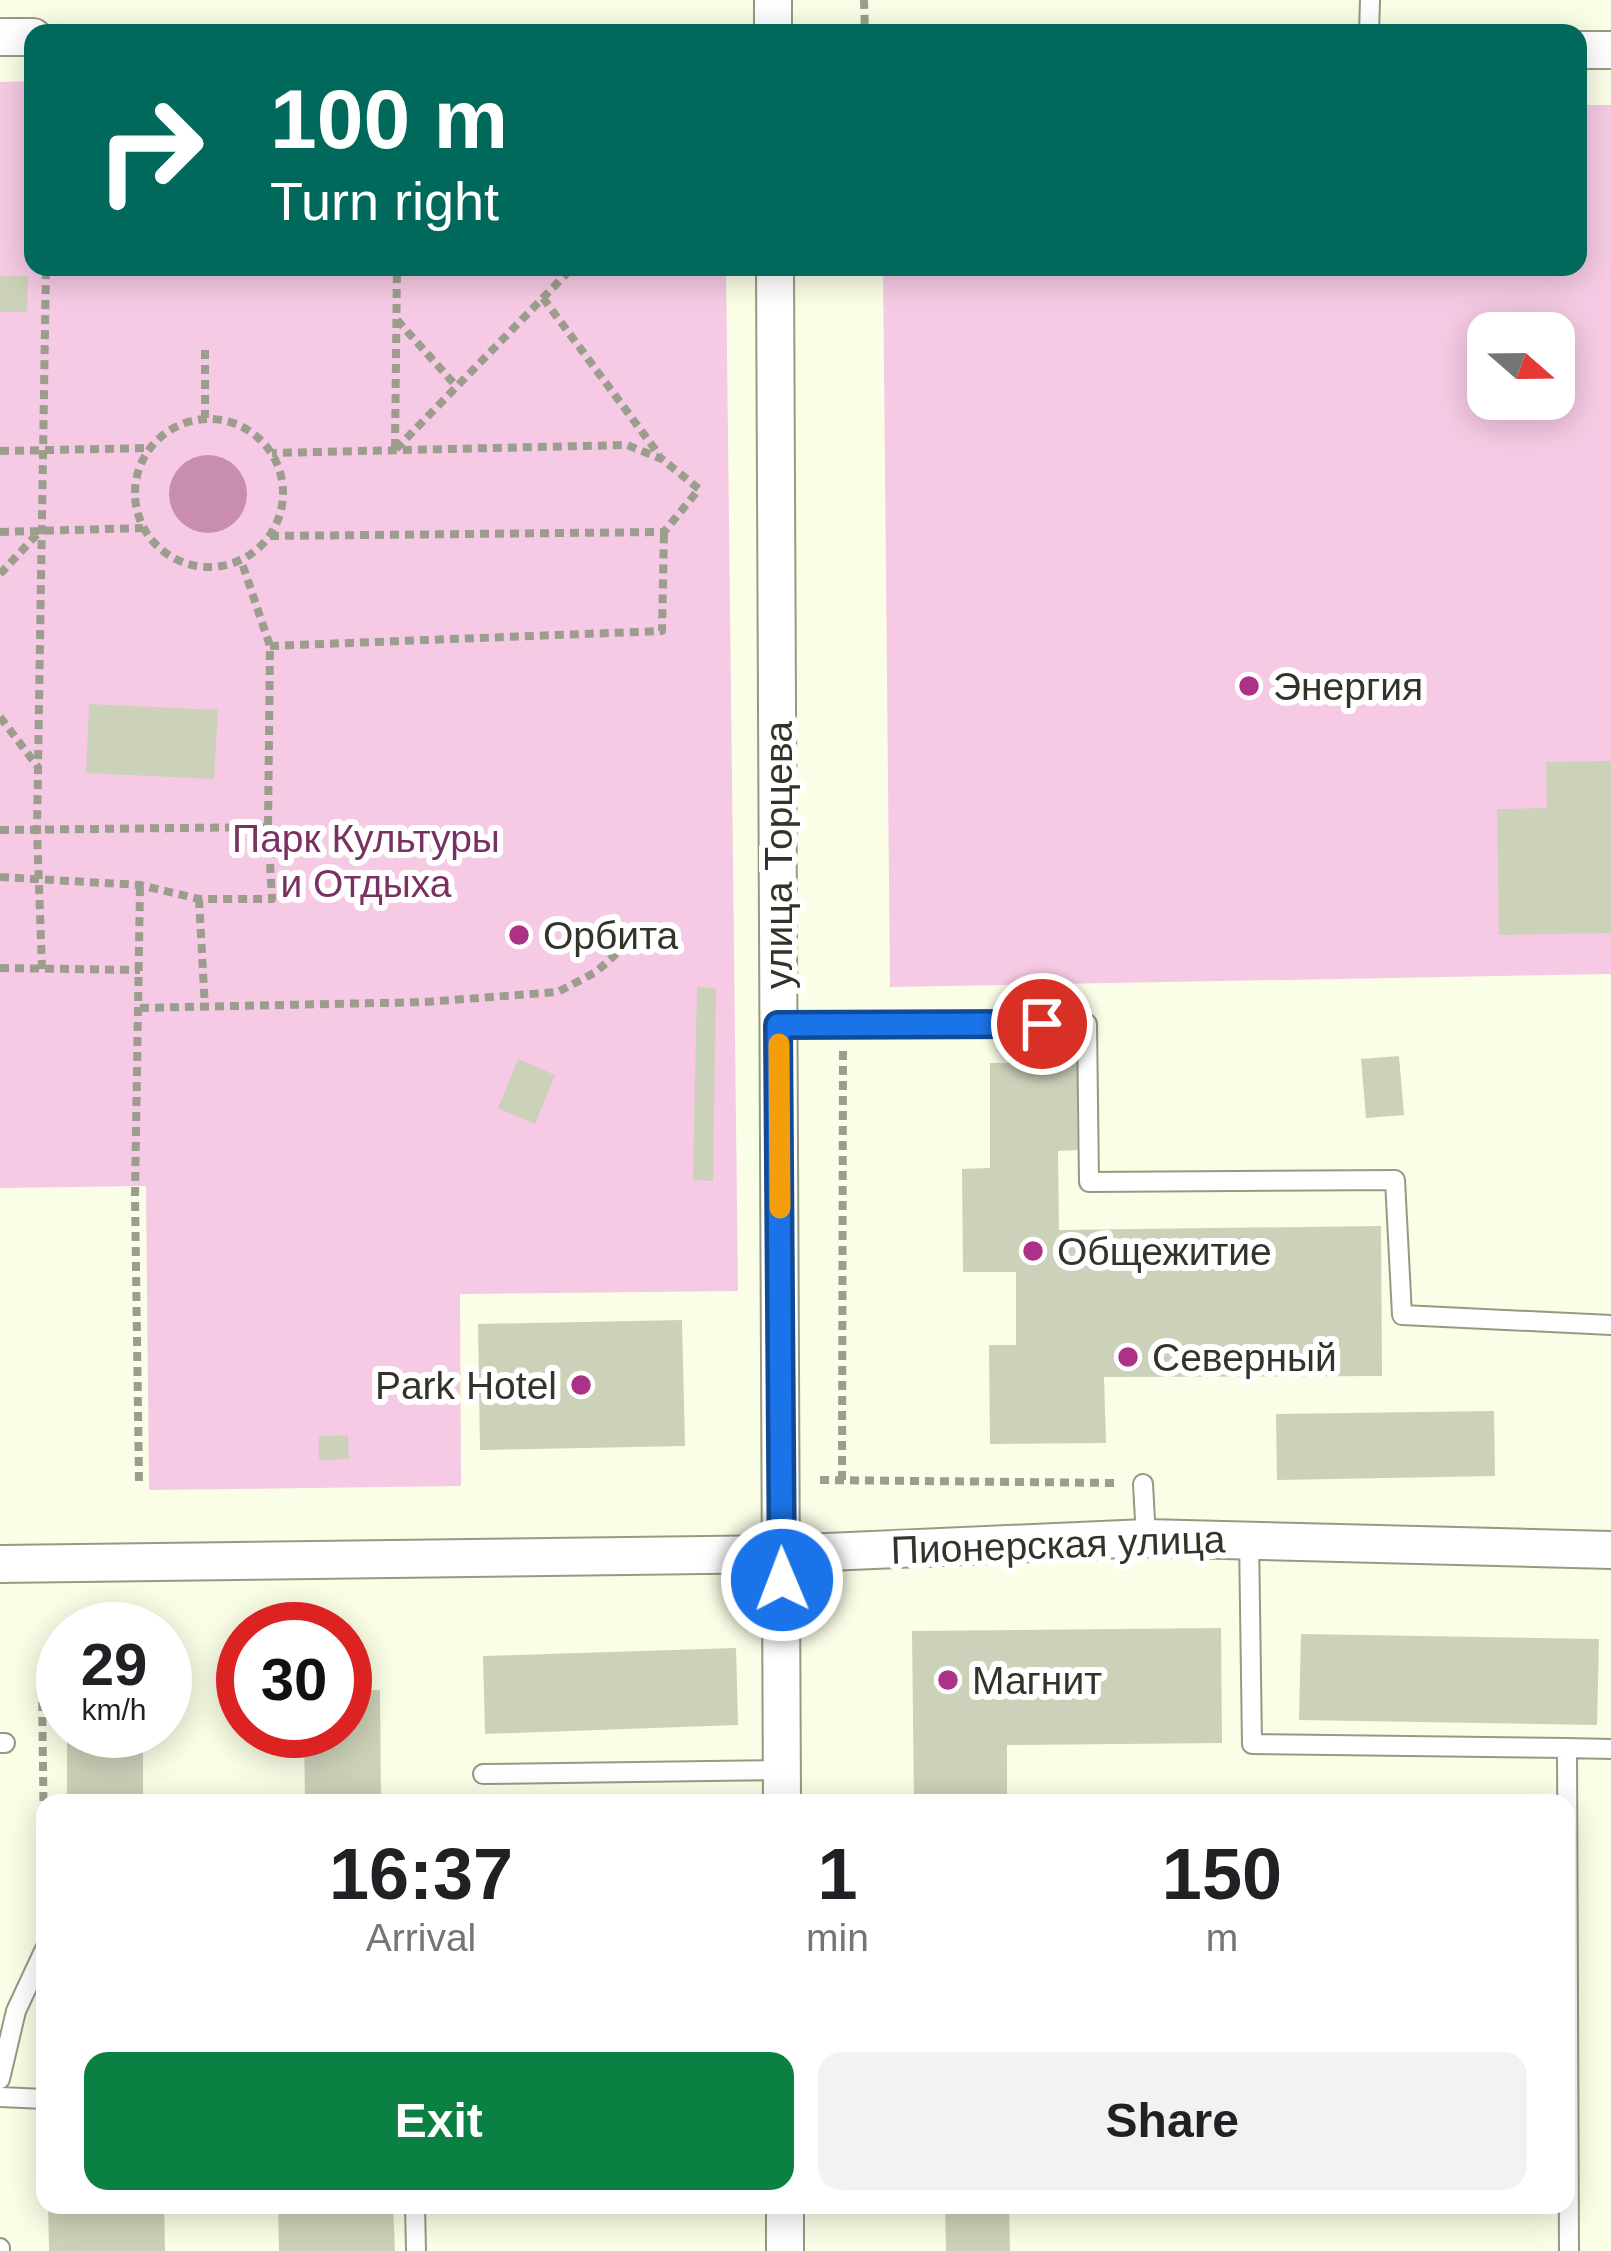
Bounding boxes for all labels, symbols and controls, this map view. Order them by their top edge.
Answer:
icon: right [72,72,228,228]
text: 100 m [270,72,508,166]
text: Turn right [270,171,499,231]
north arrow [1467,312,1575,420]
map controls [1467,312,1575,420]
place label: Энергия [1273,665,1423,708]
marker: Энергия [1236,673,1262,699]
street label: улица Торцева [757,721,800,989]
park label: Парк Культуры и Отдыха [232,817,500,905]
place label: Орбита [543,914,679,957]
marker: Орбита [506,922,532,948]
pin [991,973,1093,1075]
icon: arrive [1009,991,1075,1057]
place label: Общежитие [1057,1230,1272,1273]
marker: Общежитие [1020,1238,1046,1264]
place label: Северный [1152,1336,1337,1379]
marker: Северный [1115,1344,1141,1370]
place label: Park Hotel [375,1364,557,1407]
marker: Park Hotel [568,1372,594,1398]
position arrow [719,1517,845,1643]
street label: Пионерская улица [890,1517,1226,1572]
speed limit sign: 30 [216,1602,372,1758]
text: 29 [81,1631,147,1698]
place label: Магнит [972,1659,1102,1702]
marker: Магнит [935,1667,961,1693]
text: km/h [81,1693,147,1726]
text: 16:37 [329,1834,513,1914]
text: 1 [817,1834,858,1914]
text: 150 [1162,1834,1282,1914]
text: Arrival [366,1916,476,1959]
text: min [806,1916,869,1959]
text: m [1206,1916,1238,1959]
button: Exit [84,2052,794,2190]
button: Share [818,2052,1527,2190]

